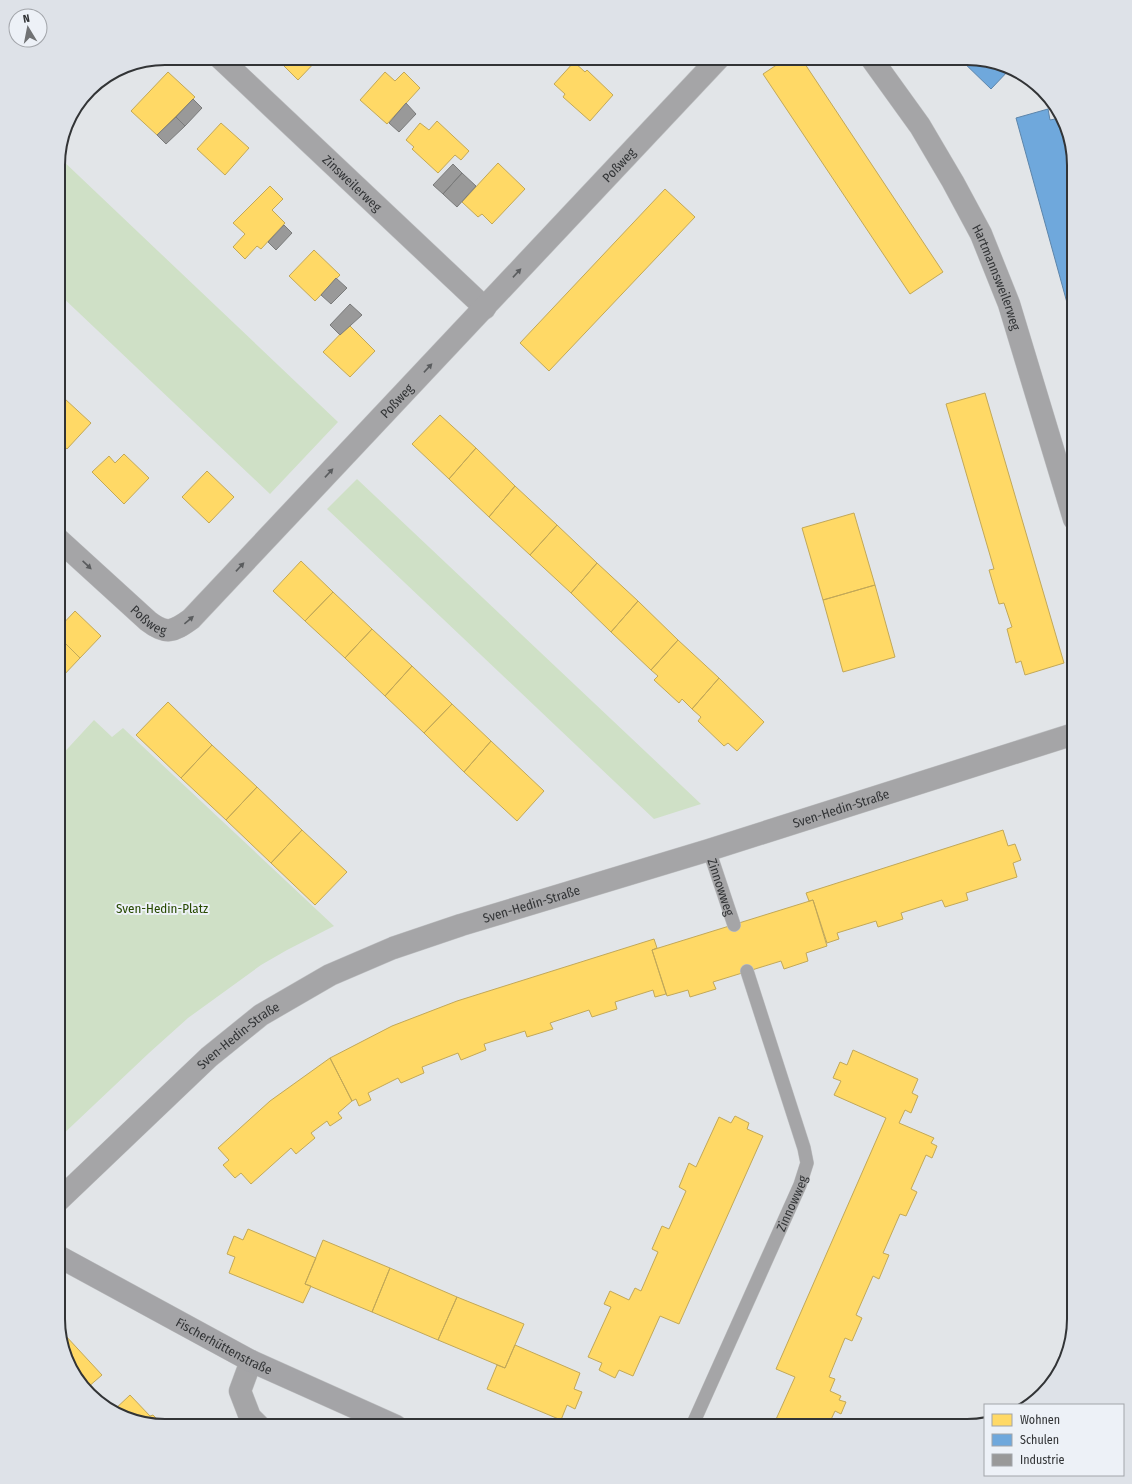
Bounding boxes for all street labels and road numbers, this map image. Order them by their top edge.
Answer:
street label: Poßweg [599,144,639,185]
street label: Zinsweilerweg [319,152,385,215]
street label: Hartmannsweilerweg [969,222,1024,333]
street label: Poßweg [377,380,417,421]
street label: Poßweg [128,602,169,638]
street label: Sven-Hedin-Straße [791,786,891,831]
street label: Zinnowweg [704,857,738,919]
street label: Sven-Hedin-Straße [481,882,582,926]
street label: Sven-Hedin-Straße [194,999,282,1072]
street label: Zinnowweg [773,1173,811,1234]
street label: Fischerhüttenstraße [173,1315,274,1378]

